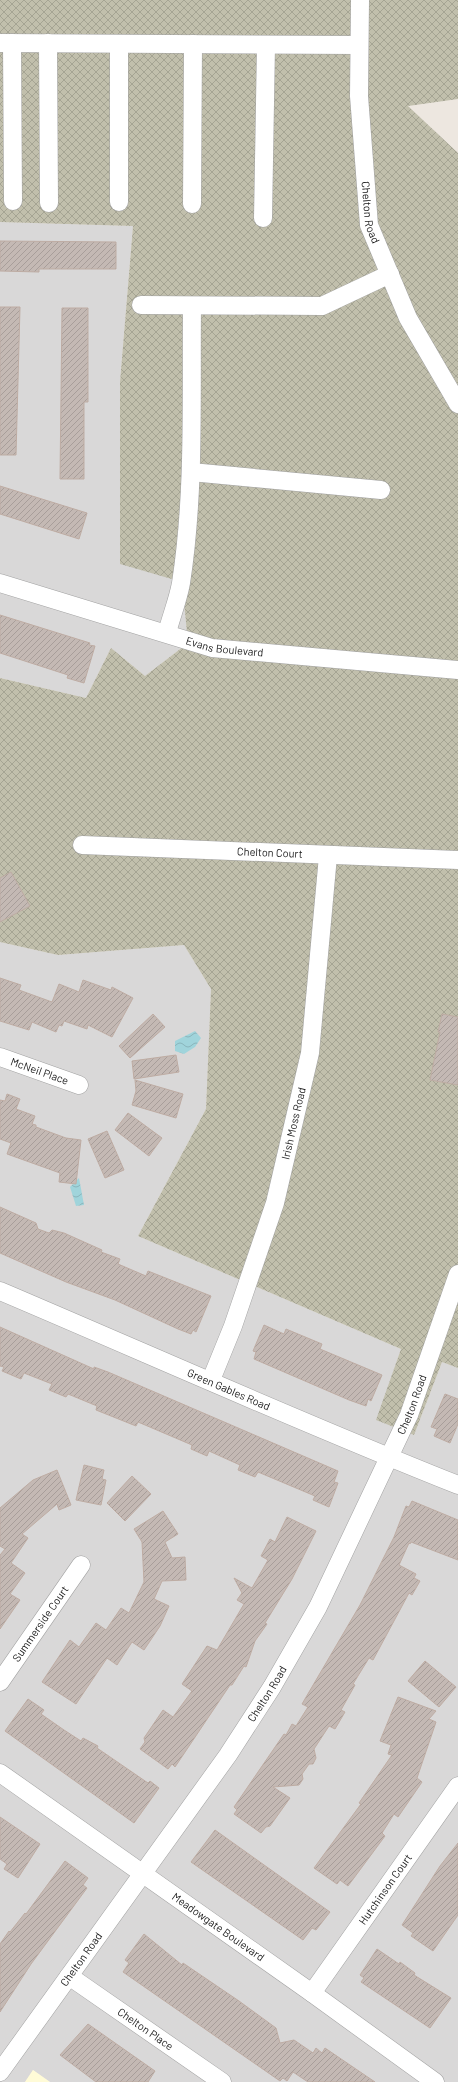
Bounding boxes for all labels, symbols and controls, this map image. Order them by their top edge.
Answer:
street label: Chelton Road [360,181,383,245]
street label: Evans Boulevard [184,633,264,659]
street label: Chelton Court [237,844,303,860]
street label: McNeil Place [9,1054,71,1087]
street label: Irish Moss Road [278,1086,308,1161]
street label: Green Gables Road [185,1365,272,1413]
street label: Chelton Road [394,1373,429,1436]
street label: Summerside Court [9,1583,71,1664]
street label: Chelton Road [244,1663,289,1724]
street label: Hutchinson Court [355,1851,414,1927]
street label: Meadowgate Boulevard [170,1889,267,1963]
street label: Chelton Road [57,1929,105,1988]
street label: Chelton Place [115,2005,176,2053]

